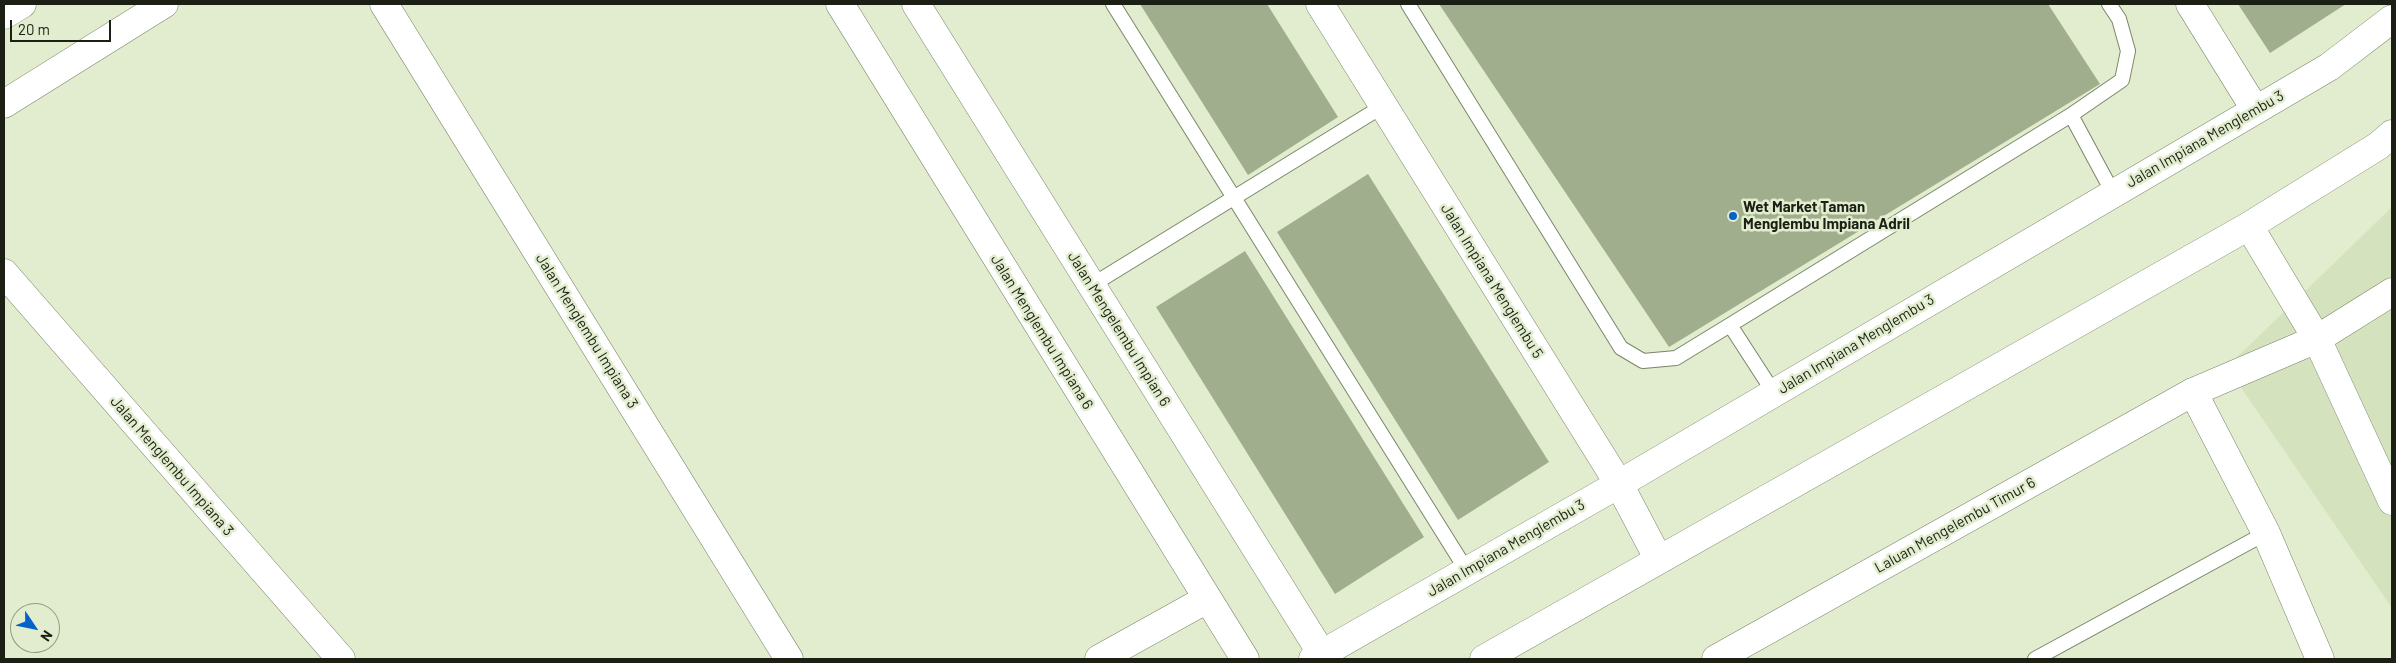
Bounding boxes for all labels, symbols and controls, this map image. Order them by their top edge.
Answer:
scale bar [12,10,114,42]
text: 20 m [18,20,50,38]
street label: Jalan Impiana Menglembu 3 [2123,86,2287,192]
place label: Wet Market Taman Menglembu Impiana Adril [1743,198,1910,233]
street label: Jalan Impiana Menglembu 5 [1437,200,1547,362]
marker: Wet Market Taman Menglembu Impiana Adril [1727,210,1739,222]
street label: Jalan Mengelembu Impian 6 [1064,248,1174,410]
street label: Jalan Menglembu Impiana 3 [532,250,642,412]
street label: Jalan Menglembu Impiana 6 [987,251,1097,413]
street label: Jalan Impiana Menglembu 3 [1775,290,1937,398]
street label: Jalan Menglembu Impiana 3 [107,393,237,539]
street label: Laluan Mengelembu Timur 6 [1871,473,2039,577]
street label: Jalan Impiana Menglembu 3 [1424,495,1588,601]
north arrow [10,603,60,653]
text: N [37,627,57,645]

